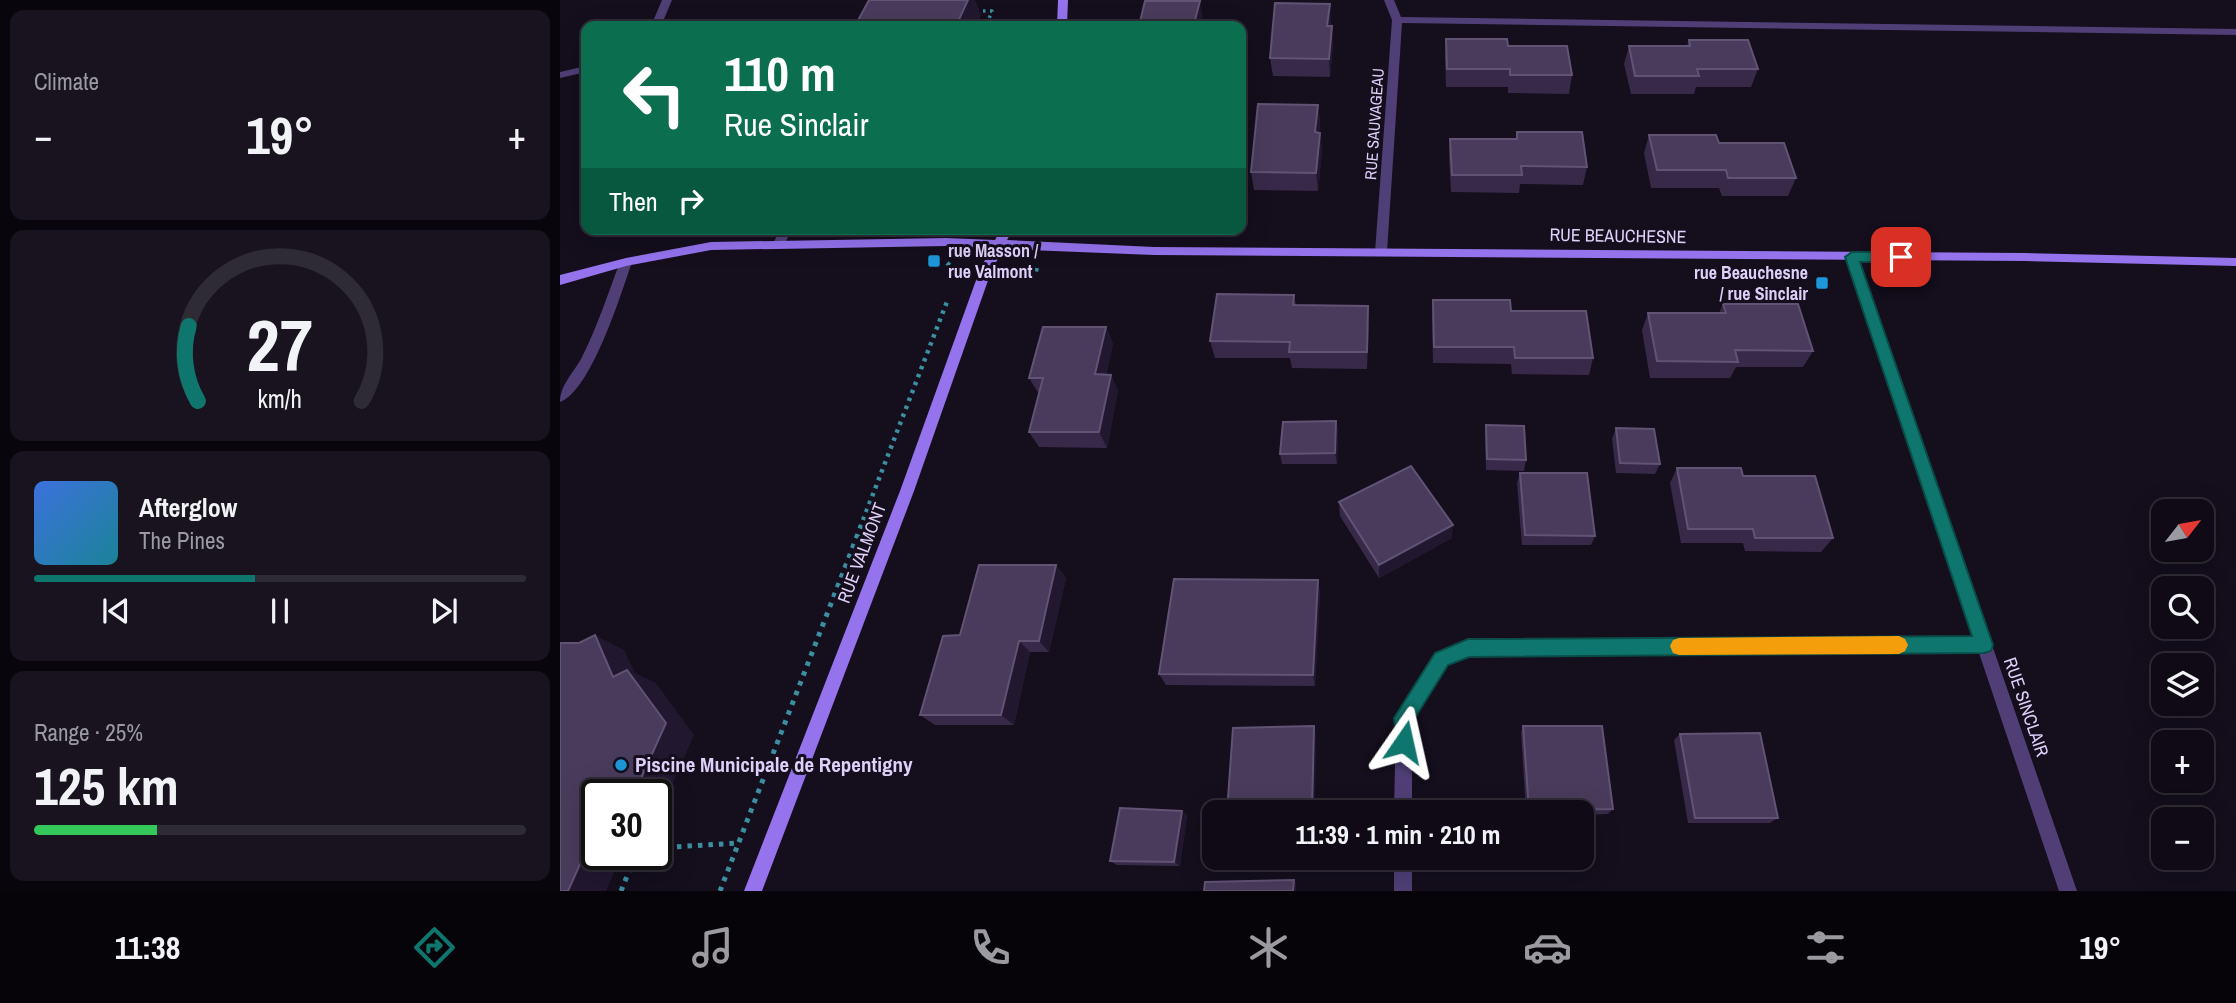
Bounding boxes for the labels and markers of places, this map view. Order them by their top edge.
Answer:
pin [1871,227,1931,287]
place label: rue Masson / rue Valmont [948,238,1039,284]
marker: rue Masson / rue Valmont [926,253,942,269]
place label: rue Beauchesne / rue Sinclair [1694,260,1808,306]
marker: rue Beauchesne / rue Sinclair [1814,275,1830,291]
place label: Piscine Municipale de Repentigny [635,750,913,779]
marker: Piscine Municipale de Repentigny [613,757,629,773]

